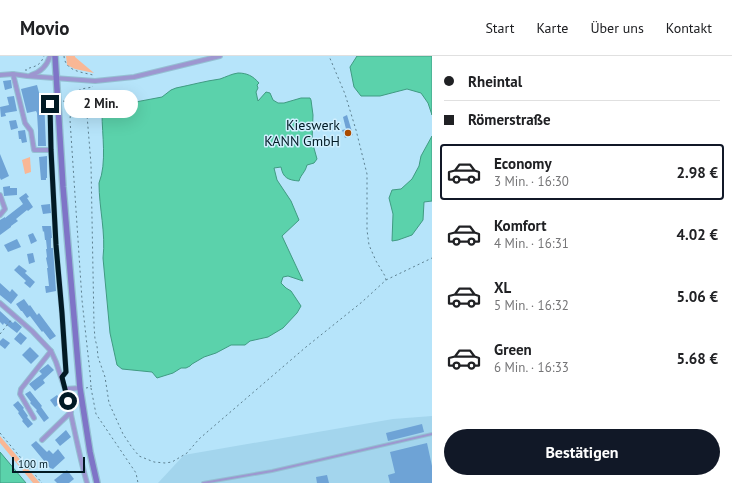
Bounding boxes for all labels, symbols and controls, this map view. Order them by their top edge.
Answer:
text: Movio [20,16,70,40]
text: Start [485,19,514,37]
text: Karte [536,19,568,37]
text: Über uns [590,19,644,37]
text: Kontakt [666,19,712,37]
text: Rheintal [468,72,522,91]
callout: 2 Min. [64,90,138,118]
route end [41,95,59,113]
text: 2 Min. [84,95,118,112]
text: Römerstraße [468,110,551,129]
place label: Kieswerk KANN GmbH [264,116,340,150]
marker: Kieswerk KANN GmbH [343,128,353,138]
icon: car [446,154,482,190]
text: Economy [494,154,552,173]
text: 2.98 € [676,163,718,182]
text: 3 Min. · 16:30 [494,173,569,190]
icon: car [446,216,482,252]
text: Komfort [494,216,546,235]
text: 4.02 € [676,225,718,244]
text: 4 Min. · 16:31 [494,235,569,252]
icon: car [446,278,482,314]
text: XL [494,278,511,297]
text: 5.06 € [676,287,718,306]
text: 5 Min. · 16:32 [494,297,569,314]
icon: car [446,340,482,376]
text: Green [494,340,532,359]
text: 5.68 € [676,349,718,368]
text: 6 Min. · 16:33 [494,359,569,376]
route start [59,392,77,410]
button: Bestätigen [444,429,720,475]
scale bar [12,455,85,474]
text: 100 m [18,457,48,471]

